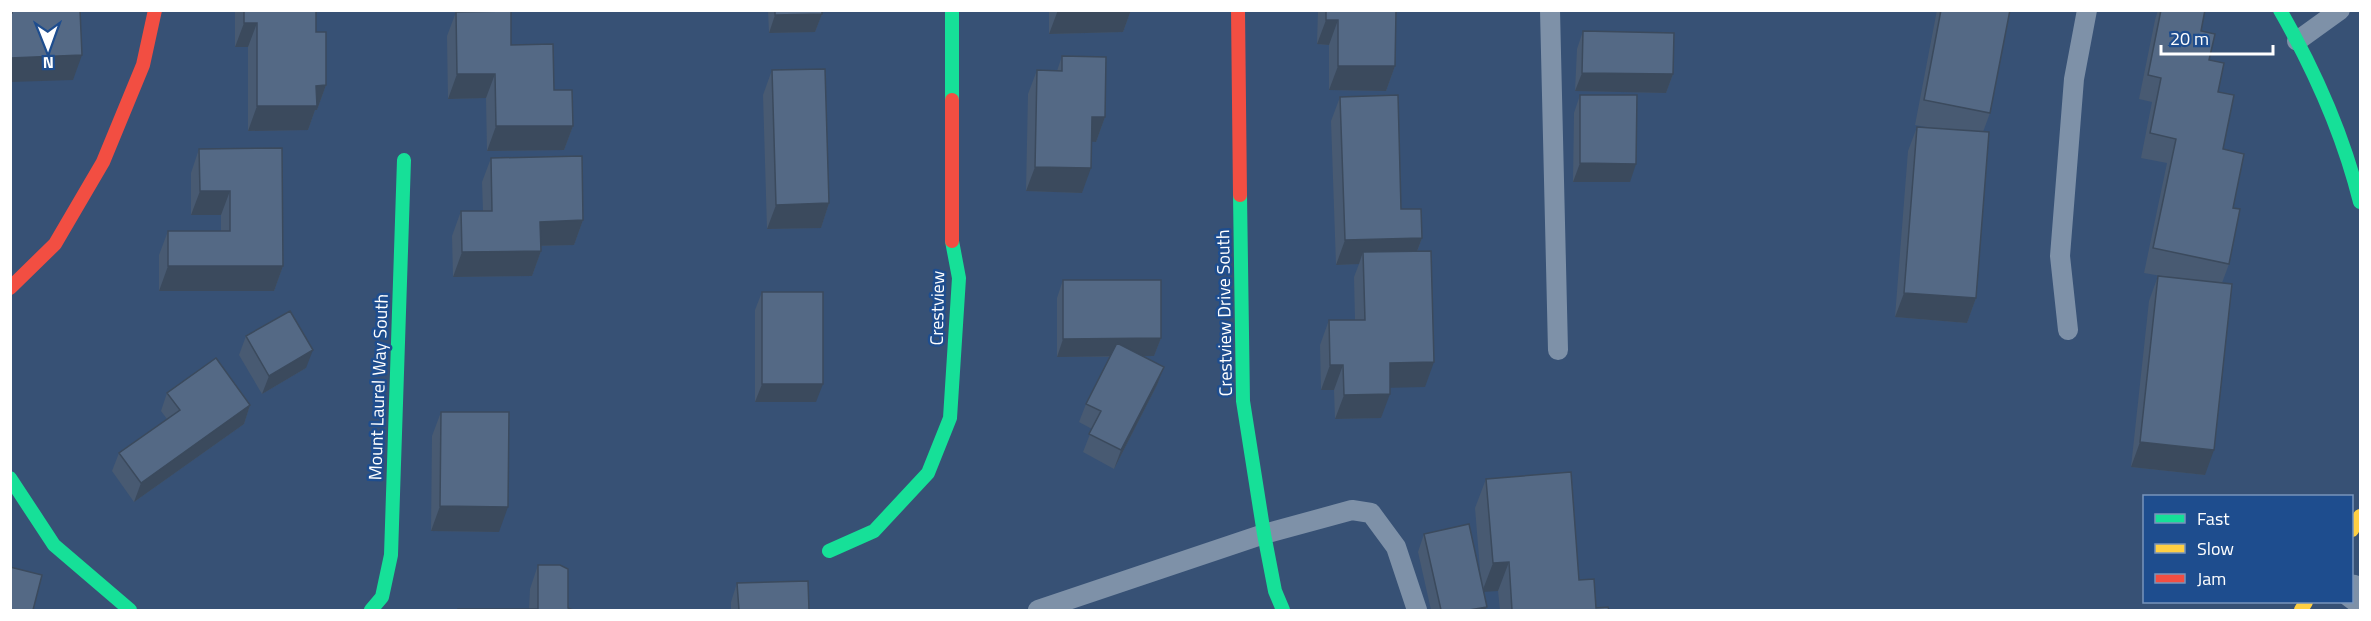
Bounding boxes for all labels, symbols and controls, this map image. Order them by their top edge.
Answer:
north arrow [18,18,78,78]
scale bar [2161,18,2274,56]
text: 20 m [2170,25,2209,52]
text: N [43,51,54,75]
street label: Crestview Drive South [1209,229,1239,397]
street label: Crestview [923,270,951,346]
street label: Mount Laurel Way South [361,293,395,481]
legend [2143,495,2353,603]
text: Fast [2197,505,2230,532]
text: Slow [2197,535,2234,562]
text: Jam [2197,565,2226,592]

